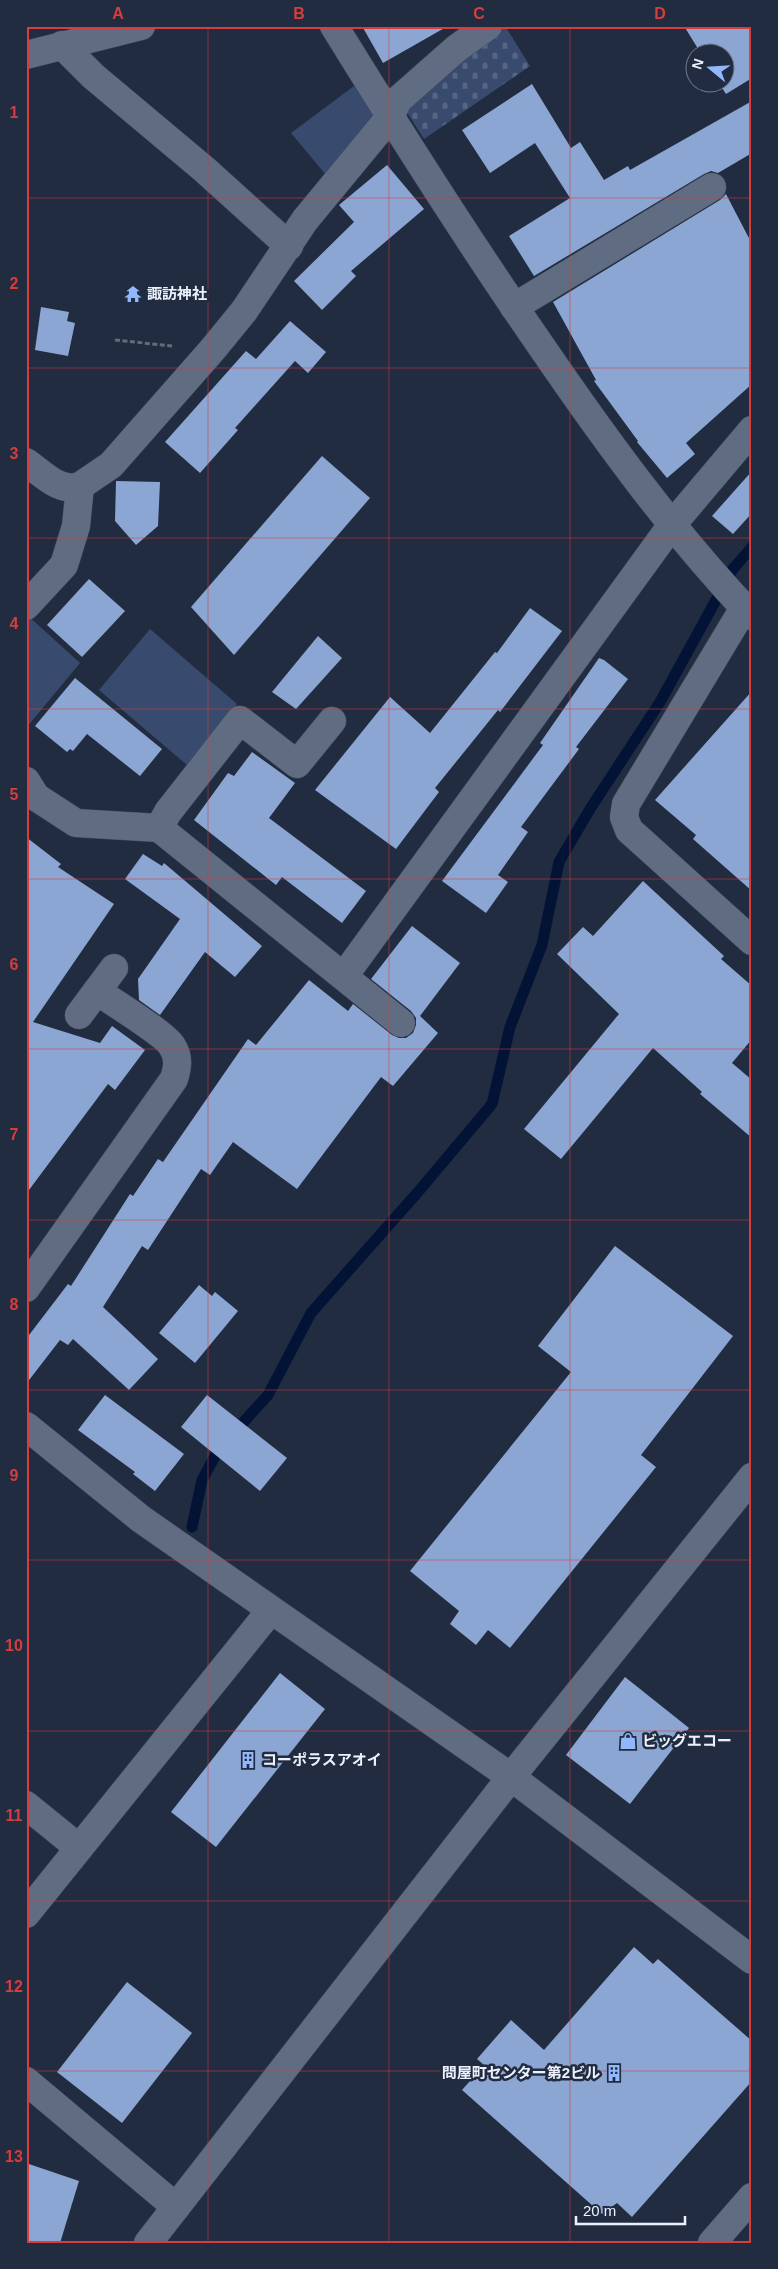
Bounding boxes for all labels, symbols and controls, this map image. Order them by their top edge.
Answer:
text: A [112,5,124,22]
text: B [293,5,305,22]
text: C [473,5,485,22]
text: D [654,5,666,22]
north arrow [686,42,736,92]
text: N [688,57,707,71]
text: 1 [10,104,19,121]
text: 2 [10,275,19,292]
temple icon: 諏訪神社 [123,284,143,304]
place label: 諏訪神社 [147,285,207,302]
text: 3 [10,445,19,462]
text: 4 [10,615,19,632]
text: 5 [10,786,19,803]
text: 6 [10,956,19,973]
text: 7 [10,1126,19,1143]
text: 8 [10,1296,19,1313]
text: 9 [10,1467,19,1484]
text: 10 [5,1637,23,1654]
shop icon: ビッグエコー [618,1731,638,1751]
place label: ビッグエコー [642,1732,732,1749]
building icon: コーポラスアオイ [238,1750,258,1770]
place label: コーポラスアオイ [262,1751,382,1768]
text: 11 [6,1807,23,1824]
text: 12 [5,1978,23,1995]
building icon: 問屋町センター第2ビル [604,2063,624,2083]
place label: 問屋町センター第2ビル [442,2064,600,2081]
text: 13 [5,2148,23,2165]
scale bar [576,2194,684,2226]
text: 20 m [583,2202,616,2219]

